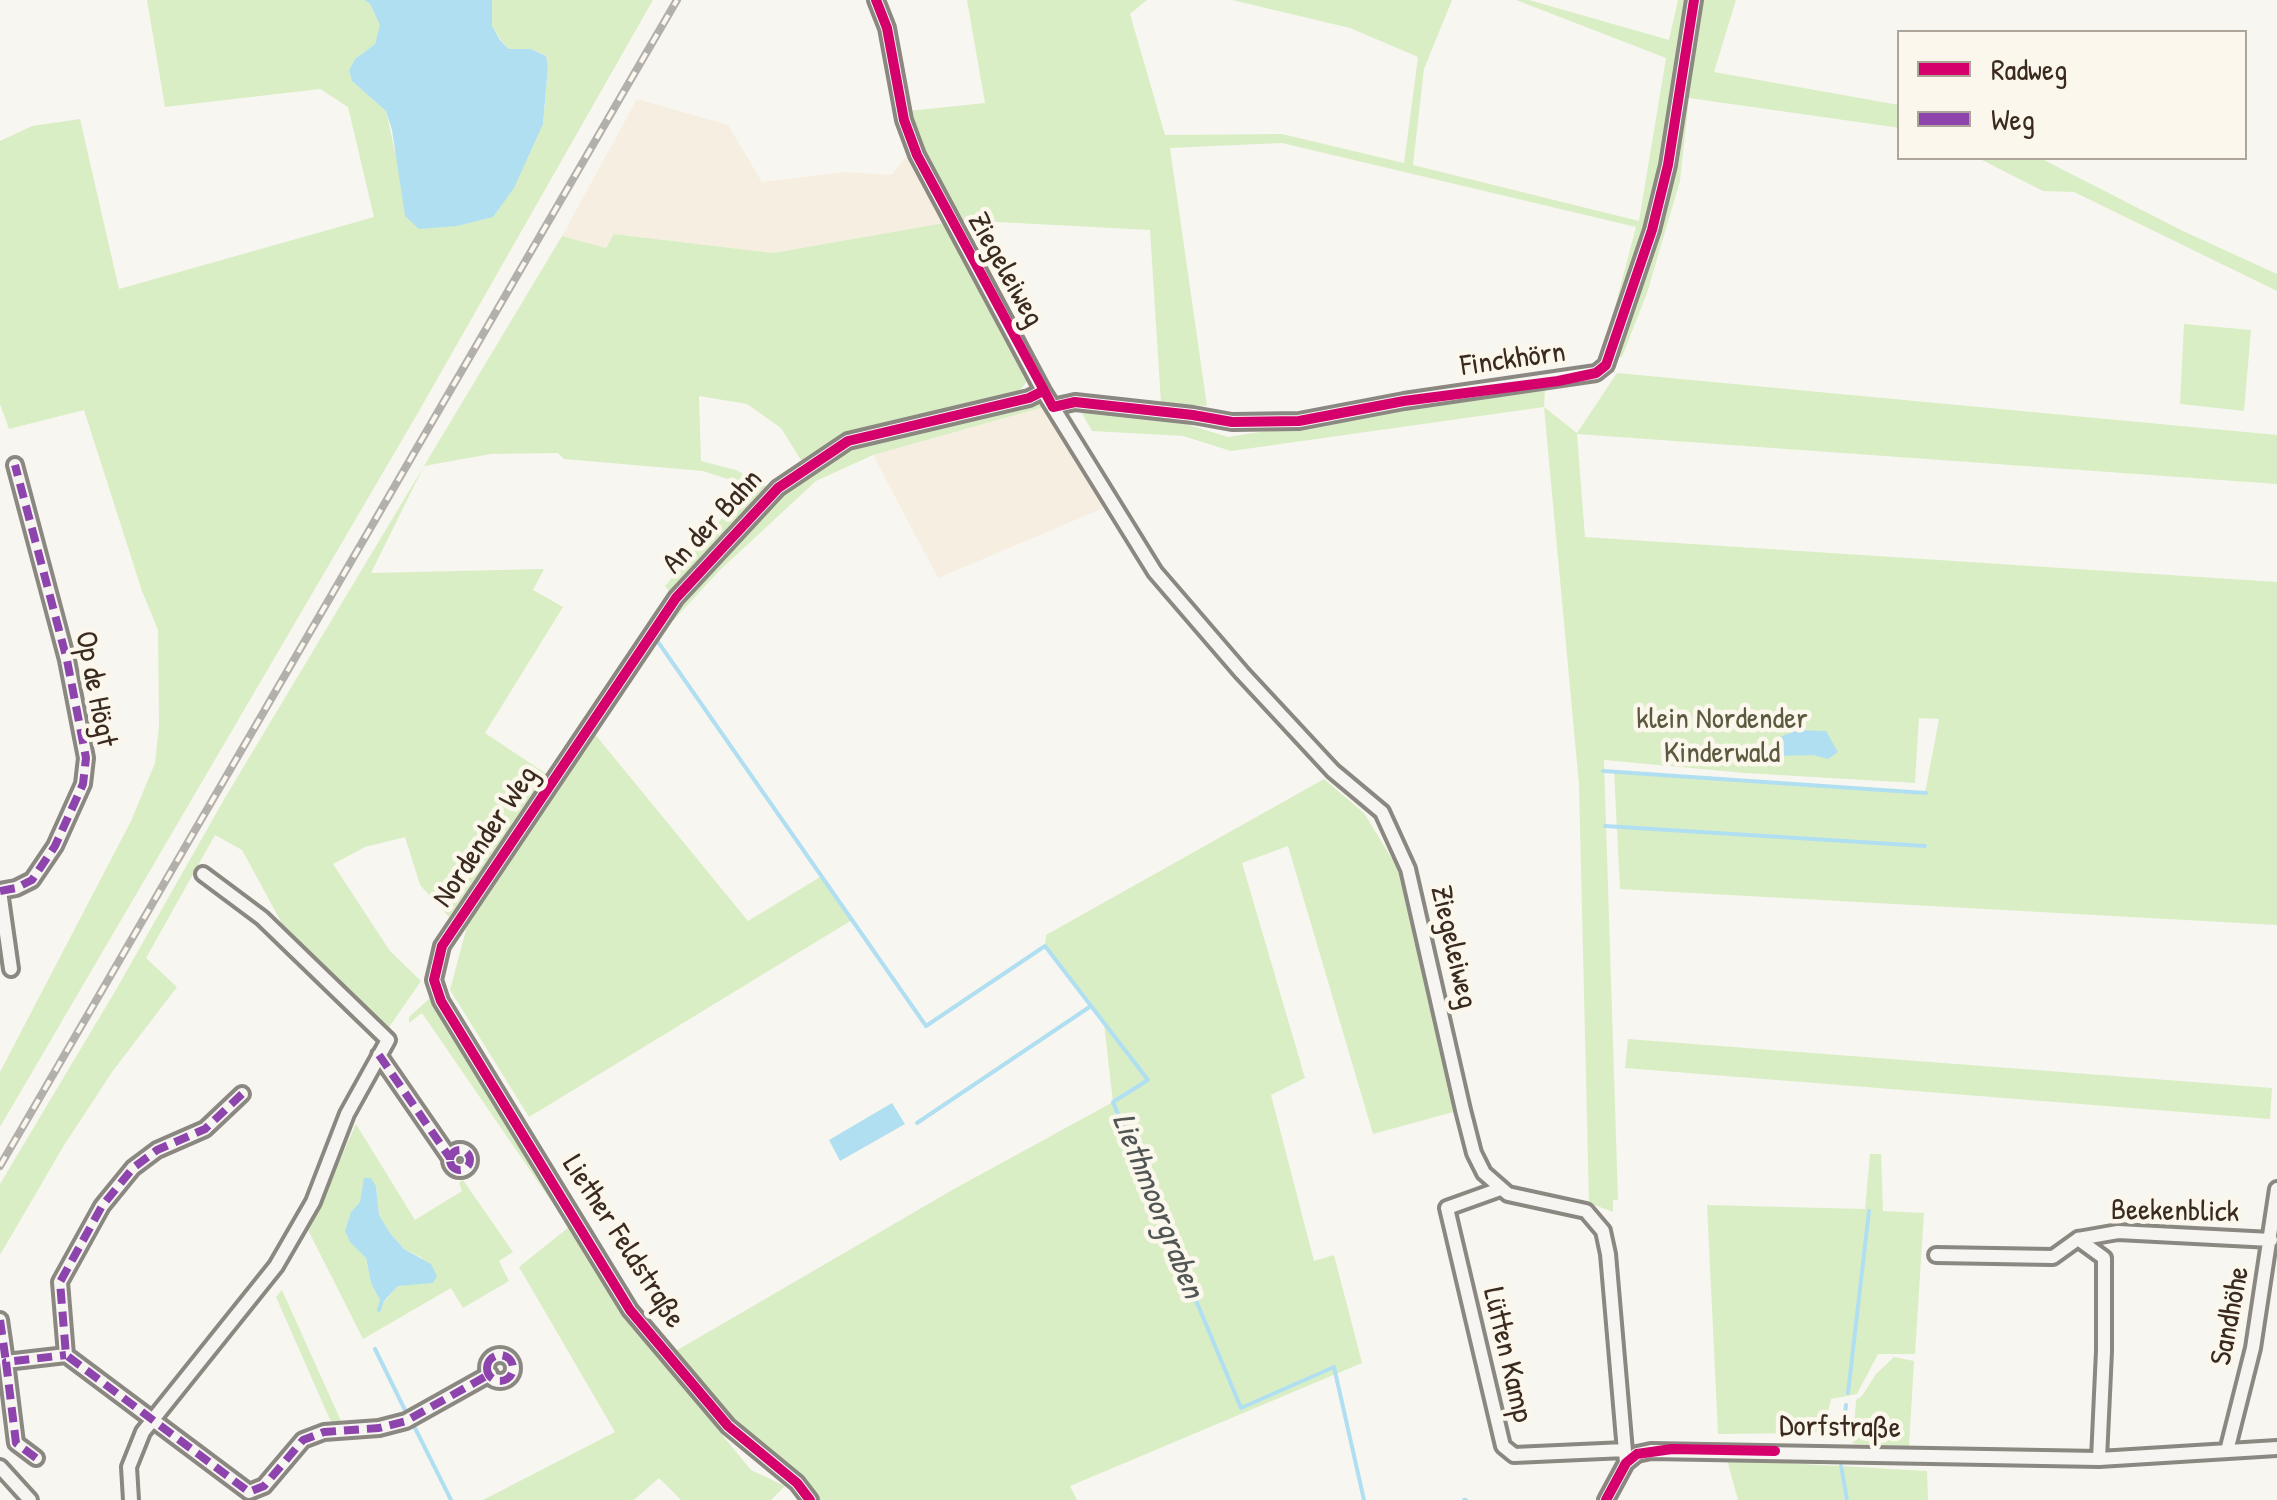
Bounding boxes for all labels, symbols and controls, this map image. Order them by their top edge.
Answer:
legend [1897,30,2247,160]
text: Radweg [1991,49,2067,89]
text: Weg [1991,99,2035,139]
street label: Ziegeleiweg [959,207,1051,333]
street label: Finckhörn [1458,335,1568,385]
street label: An der Bahn [655,462,771,582]
street label: Op de Högt [66,628,124,750]
park label: klein Nordender Kinderwald [1636,702,1808,772]
street label: Nordender Weg [426,760,546,914]
street label: Ziegeleiweg [1421,882,1485,1012]
water label: Liethmoorgraben [1103,1108,1211,1304]
street label: Liether Feldstraße [554,1149,692,1335]
street label: Beekenblick [2111,1193,2239,1231]
street label: Sandhöhe [2204,1263,2258,1369]
street label: Lütten Kamp [1474,1284,1540,1426]
street label: Dorfstraße [1779,1409,1901,1447]

